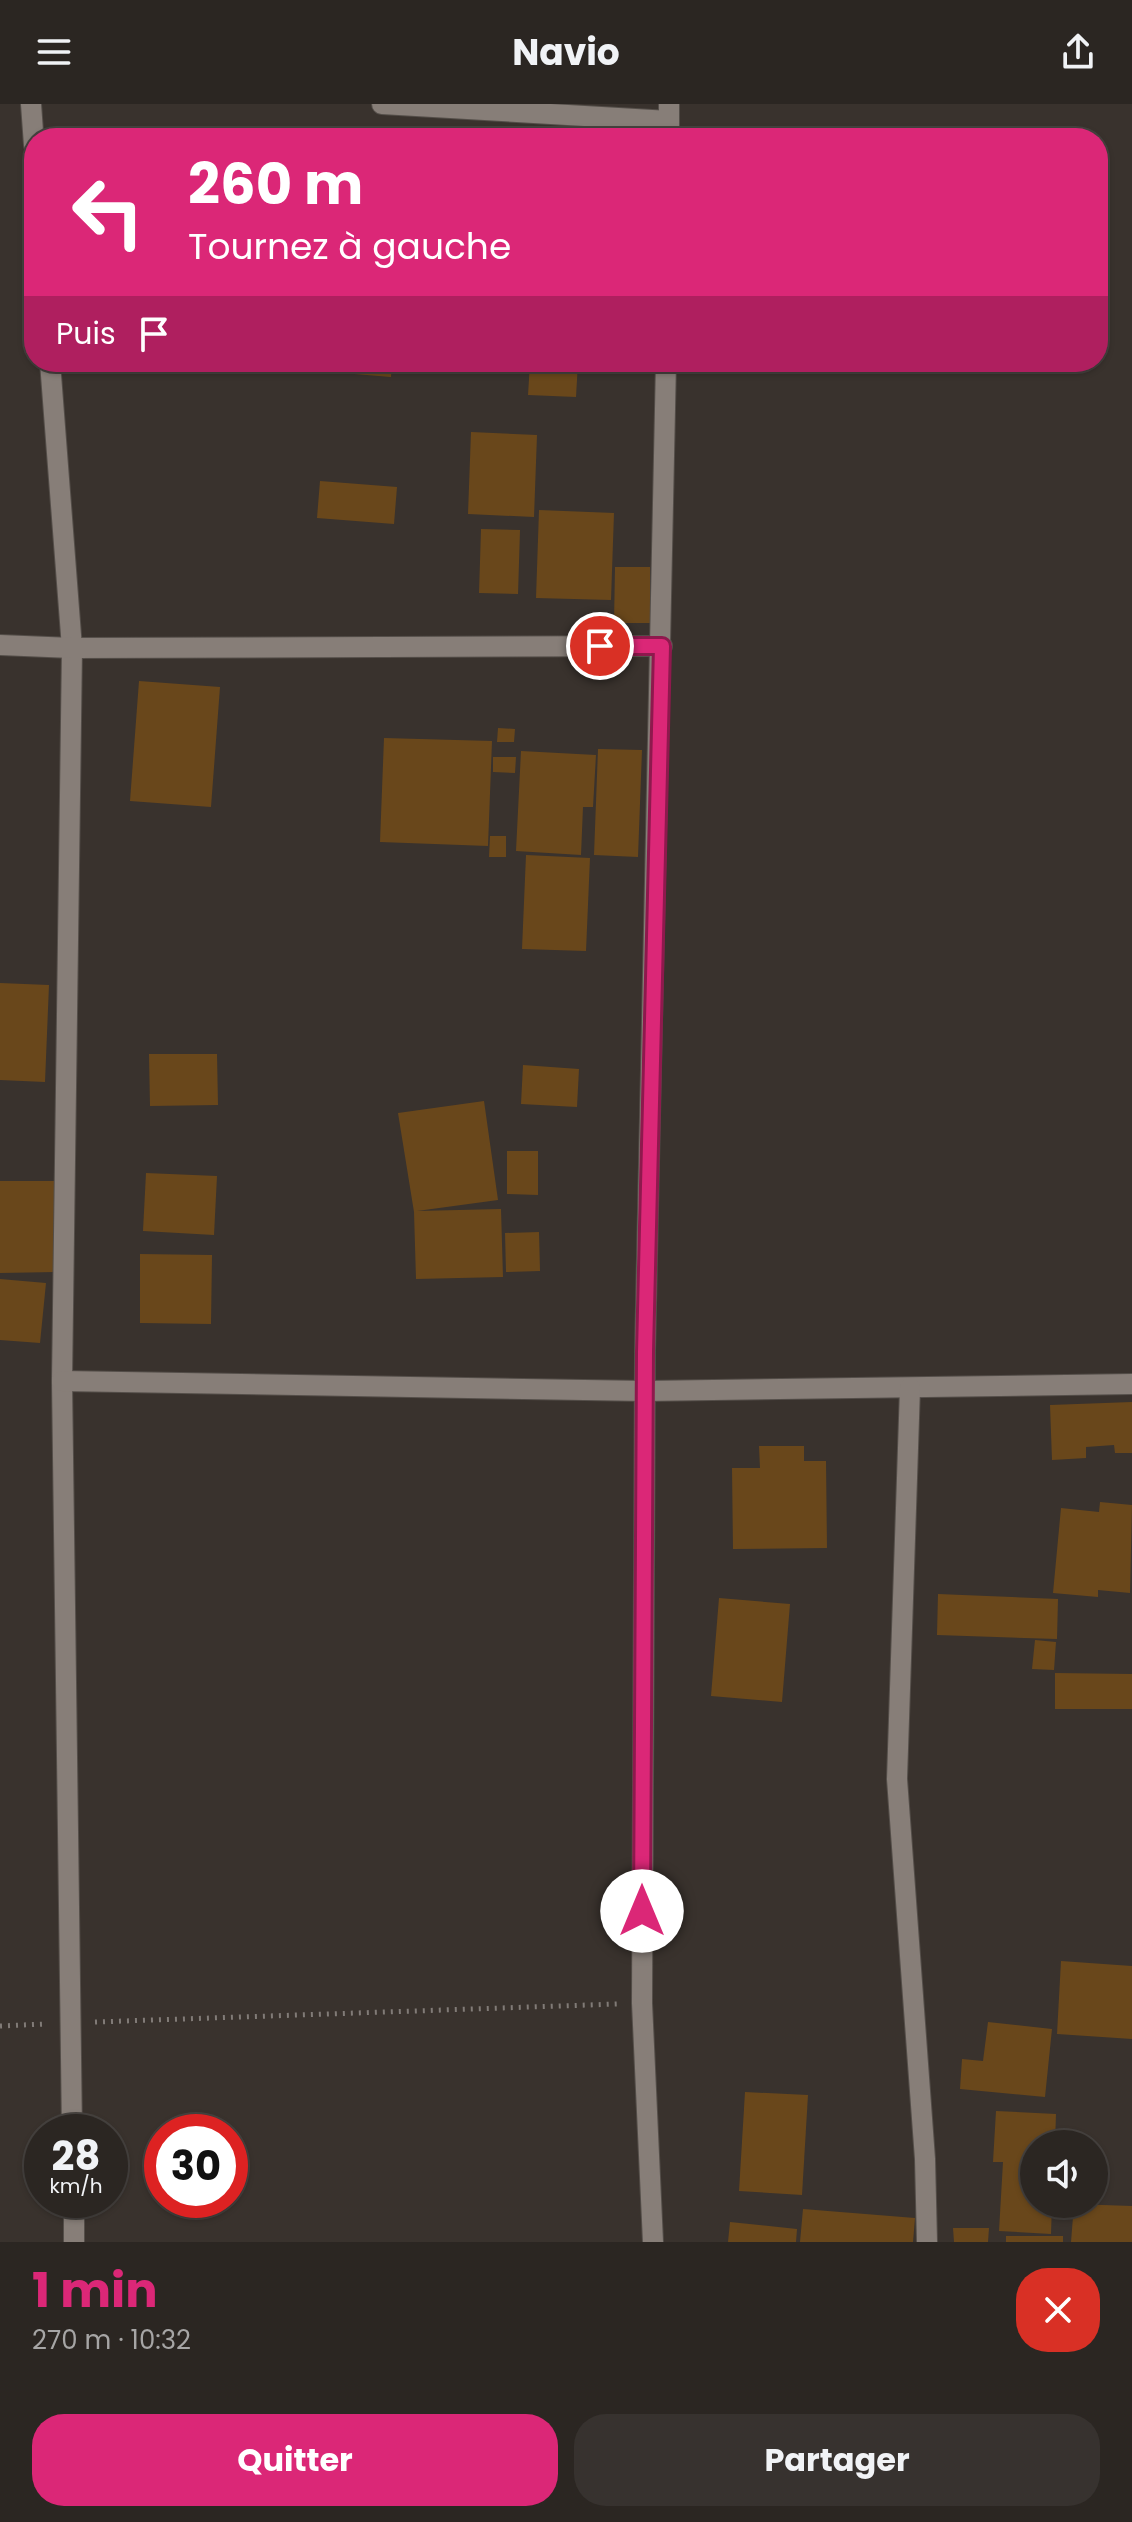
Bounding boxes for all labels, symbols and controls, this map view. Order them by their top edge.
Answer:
text: Navio [512,27,620,78]
icon: menu [32,30,76,74]
icon: share [1056,30,1100,74]
text: 260 m [188,145,363,224]
icon: left [56,160,160,264]
text: Tournez à gauche [188,221,511,272]
text: Puis [56,312,116,355]
icon: arrive [132,312,176,356]
pin [566,612,634,680]
icon: arrive [578,624,622,668]
position arrow [600,1869,684,1953]
speed limit sign: 30 [144,2114,248,2218]
text: 28 [52,2128,100,2184]
map controls [1020,2130,1108,2218]
button: sound [1020,2130,1108,2218]
text: km/h [49,2172,103,2200]
text: 1 min [32,2257,158,2324]
button: close [1016,2268,1100,2352]
text: 270 m · 10:32 [32,2322,191,2358]
button: Quitter [32,2414,558,2506]
button: Partager [574,2414,1100,2506]

